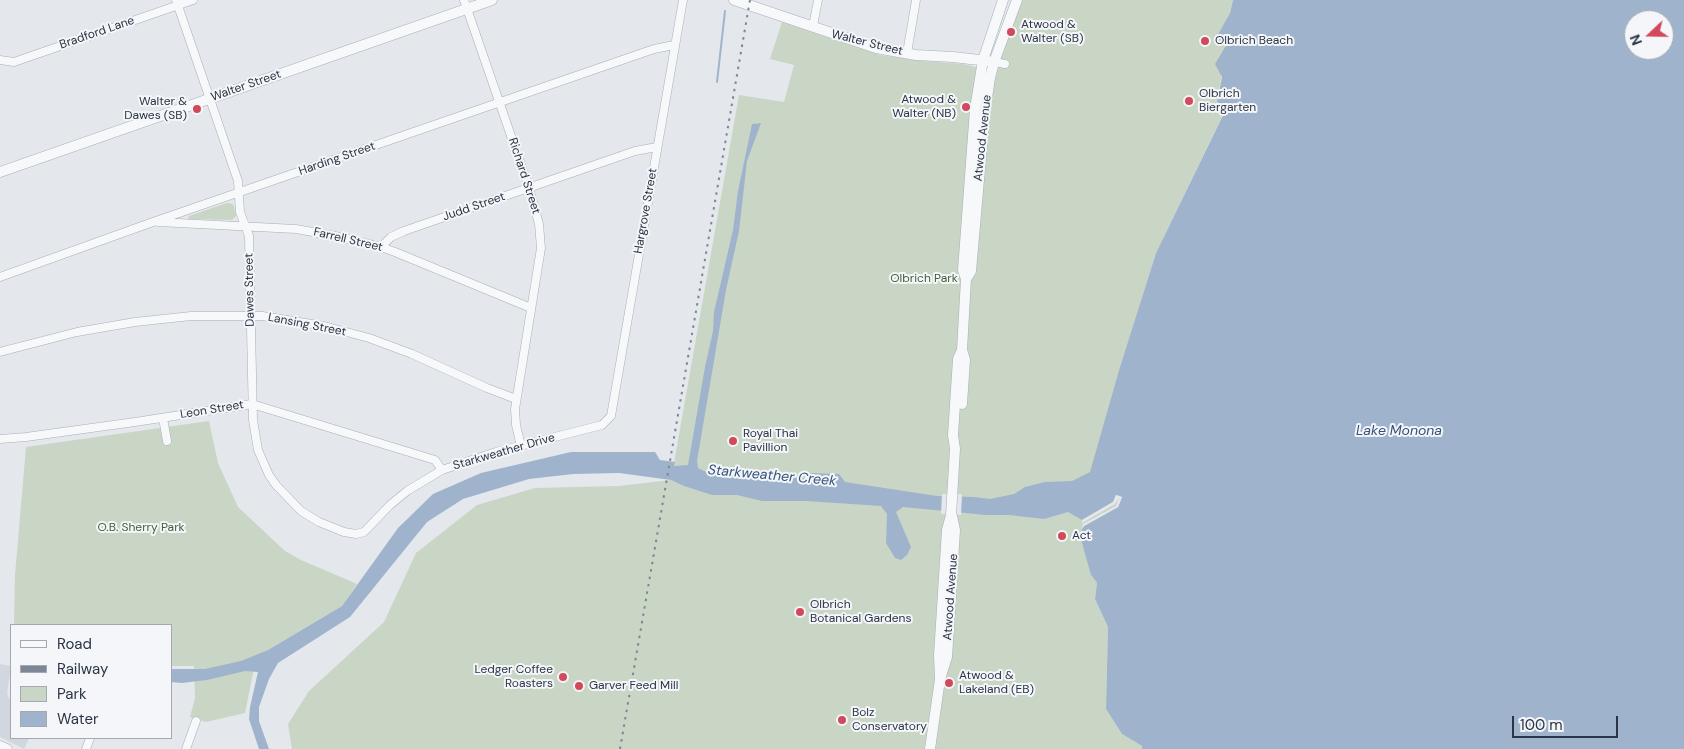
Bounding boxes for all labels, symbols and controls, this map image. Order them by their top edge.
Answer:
north arrow [1624,10,1674,60]
street label: Bradford Lane [58,13,136,53]
place label: Atwood & Walter (SB) [1021,18,1083,46]
marker: Atwood & Walter (SB) [1005,26,1017,38]
street label: Walter Street [830,27,904,59]
text: N [1626,32,1646,48]
place label: Olbrich Beach [1215,34,1293,48]
marker: Olbrich Beach [1199,35,1211,47]
street label: Walter Street [209,67,283,105]
place label: Olbrich Biergarten [1199,87,1256,115]
place label: Atwood & Walter (NB) [892,93,956,121]
street label: Atwood Avenue [971,94,995,182]
place label: Walter & Dawes (SB) [124,95,187,123]
marker: Olbrich Biergarten [1183,95,1195,107]
marker: Atwood & Walter (NB) [960,101,972,113]
marker: Walter & Dawes (SB) [191,103,203,115]
street label: Richard Street [505,136,543,216]
street label: Harding Street [297,139,377,179]
street label: Hargrove Street [631,167,661,255]
street label: Judd Street [441,190,507,224]
street label: Farrell Street [312,225,384,255]
street label: Dawes Street [242,253,258,327]
park label: Olbrich Park [890,272,958,286]
street label: Lansing Street [267,310,347,340]
street label: Leon Street [179,398,245,422]
water label: Lake Monona [1356,423,1442,439]
place label: Royal Thai Pavillion [743,427,798,455]
street label: Starkweather Drive [451,431,557,473]
marker: Royal Thai Pavillion [727,435,739,447]
water label: Starkweather Creek [707,462,837,490]
park label: O.B. Sherry Park [97,521,185,535]
place label: Act [1072,529,1091,543]
marker: Act [1056,530,1068,542]
street label: Atwood Avenue [941,553,961,641]
place label: Olbrich Botanical Gardens [810,598,911,626]
marker: Olbrich Botanical Gardens [794,606,806,618]
legend [10,624,172,739]
text: Road [57,634,92,654]
text: Railway [57,659,108,679]
place label: Ledger Coffee Roasters [474,663,553,691]
place label: Atwood & Lakeland (EB) [959,669,1034,697]
marker: Ledger Coffee Roasters [557,671,569,683]
marker: Atwood & Lakeland (EB) [943,677,955,689]
place label: Garver Feed Mill [589,679,678,693]
marker: Garver Feed Mill [573,680,585,692]
text: Park [57,684,87,704]
place label: Bolz Conservatory [852,706,927,734]
scale bar [1514,706,1620,738]
text: Water [57,709,98,729]
marker: Bolz Conservatory [836,714,848,726]
text: 100 m [1520,715,1563,735]

